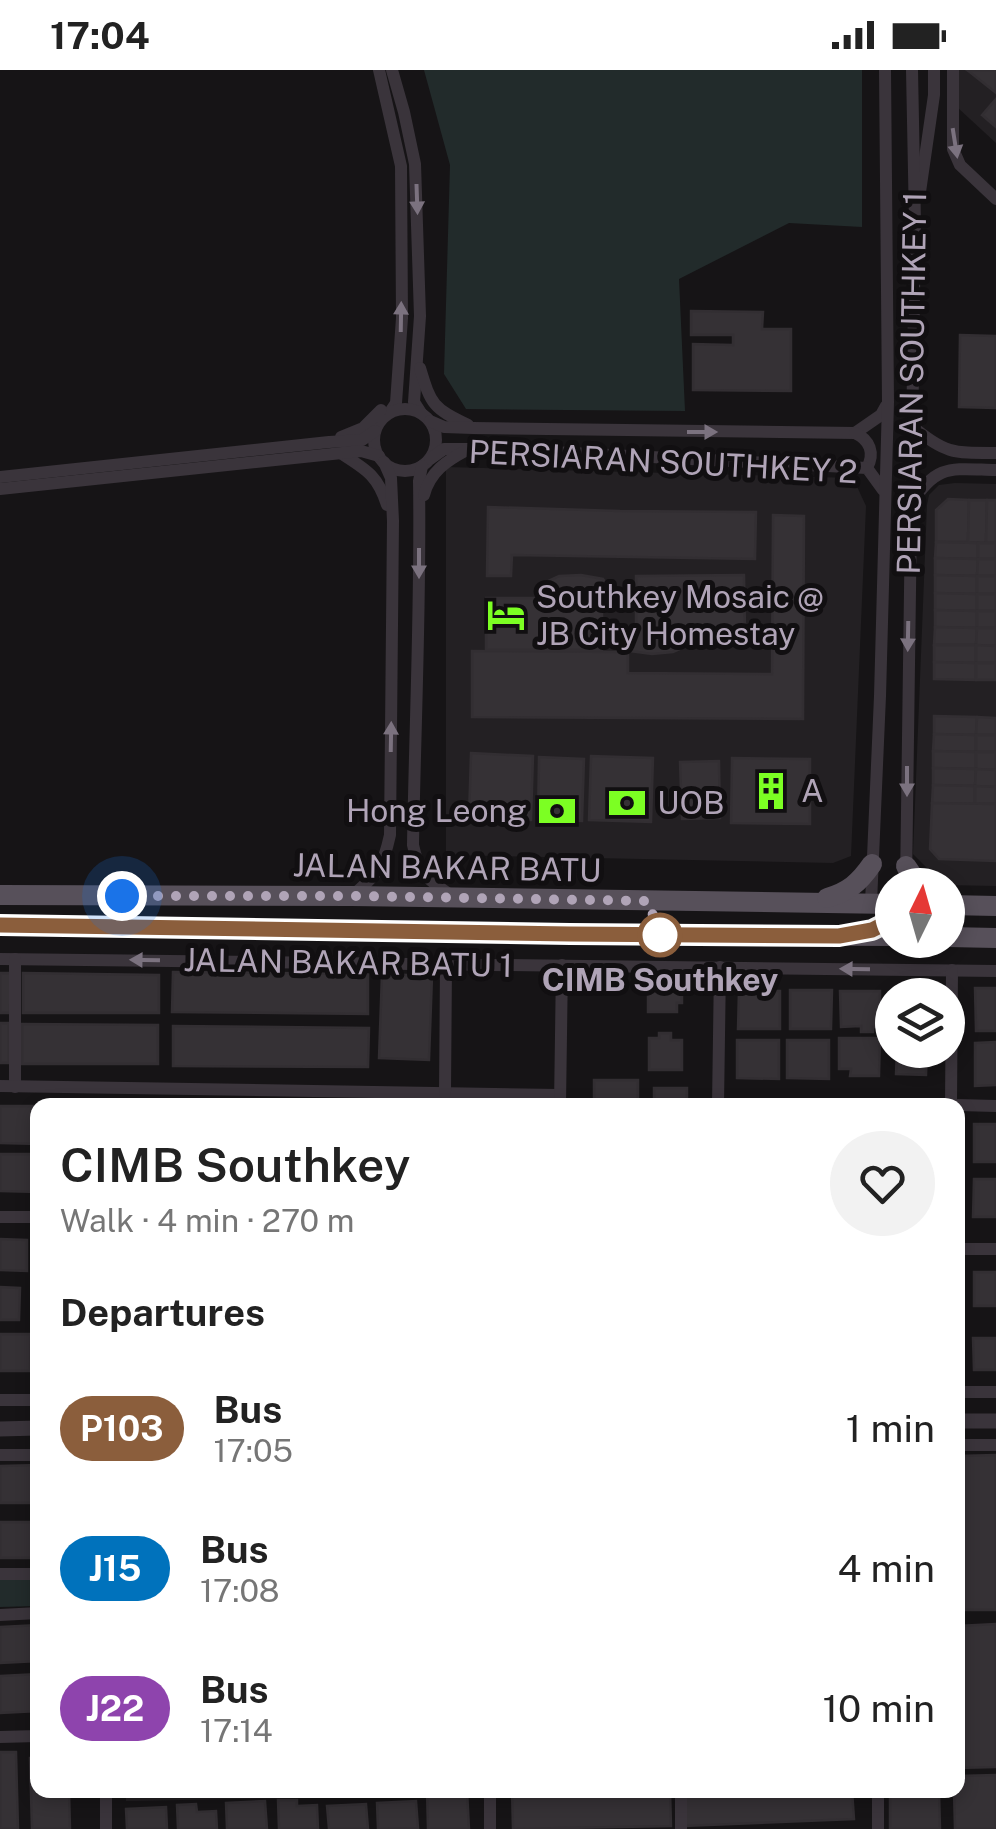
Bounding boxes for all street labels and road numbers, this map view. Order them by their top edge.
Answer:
street label: PERSIARAN SOUTHKEY 1 [890,191,933,575]
street label: PERSIARAN SOUTHKEY 2 [468,433,858,490]
street label: JALAN BAKAR BATU [292,846,602,889]
street label: JALAN BAKAR BATU 1 [183,941,513,984]

